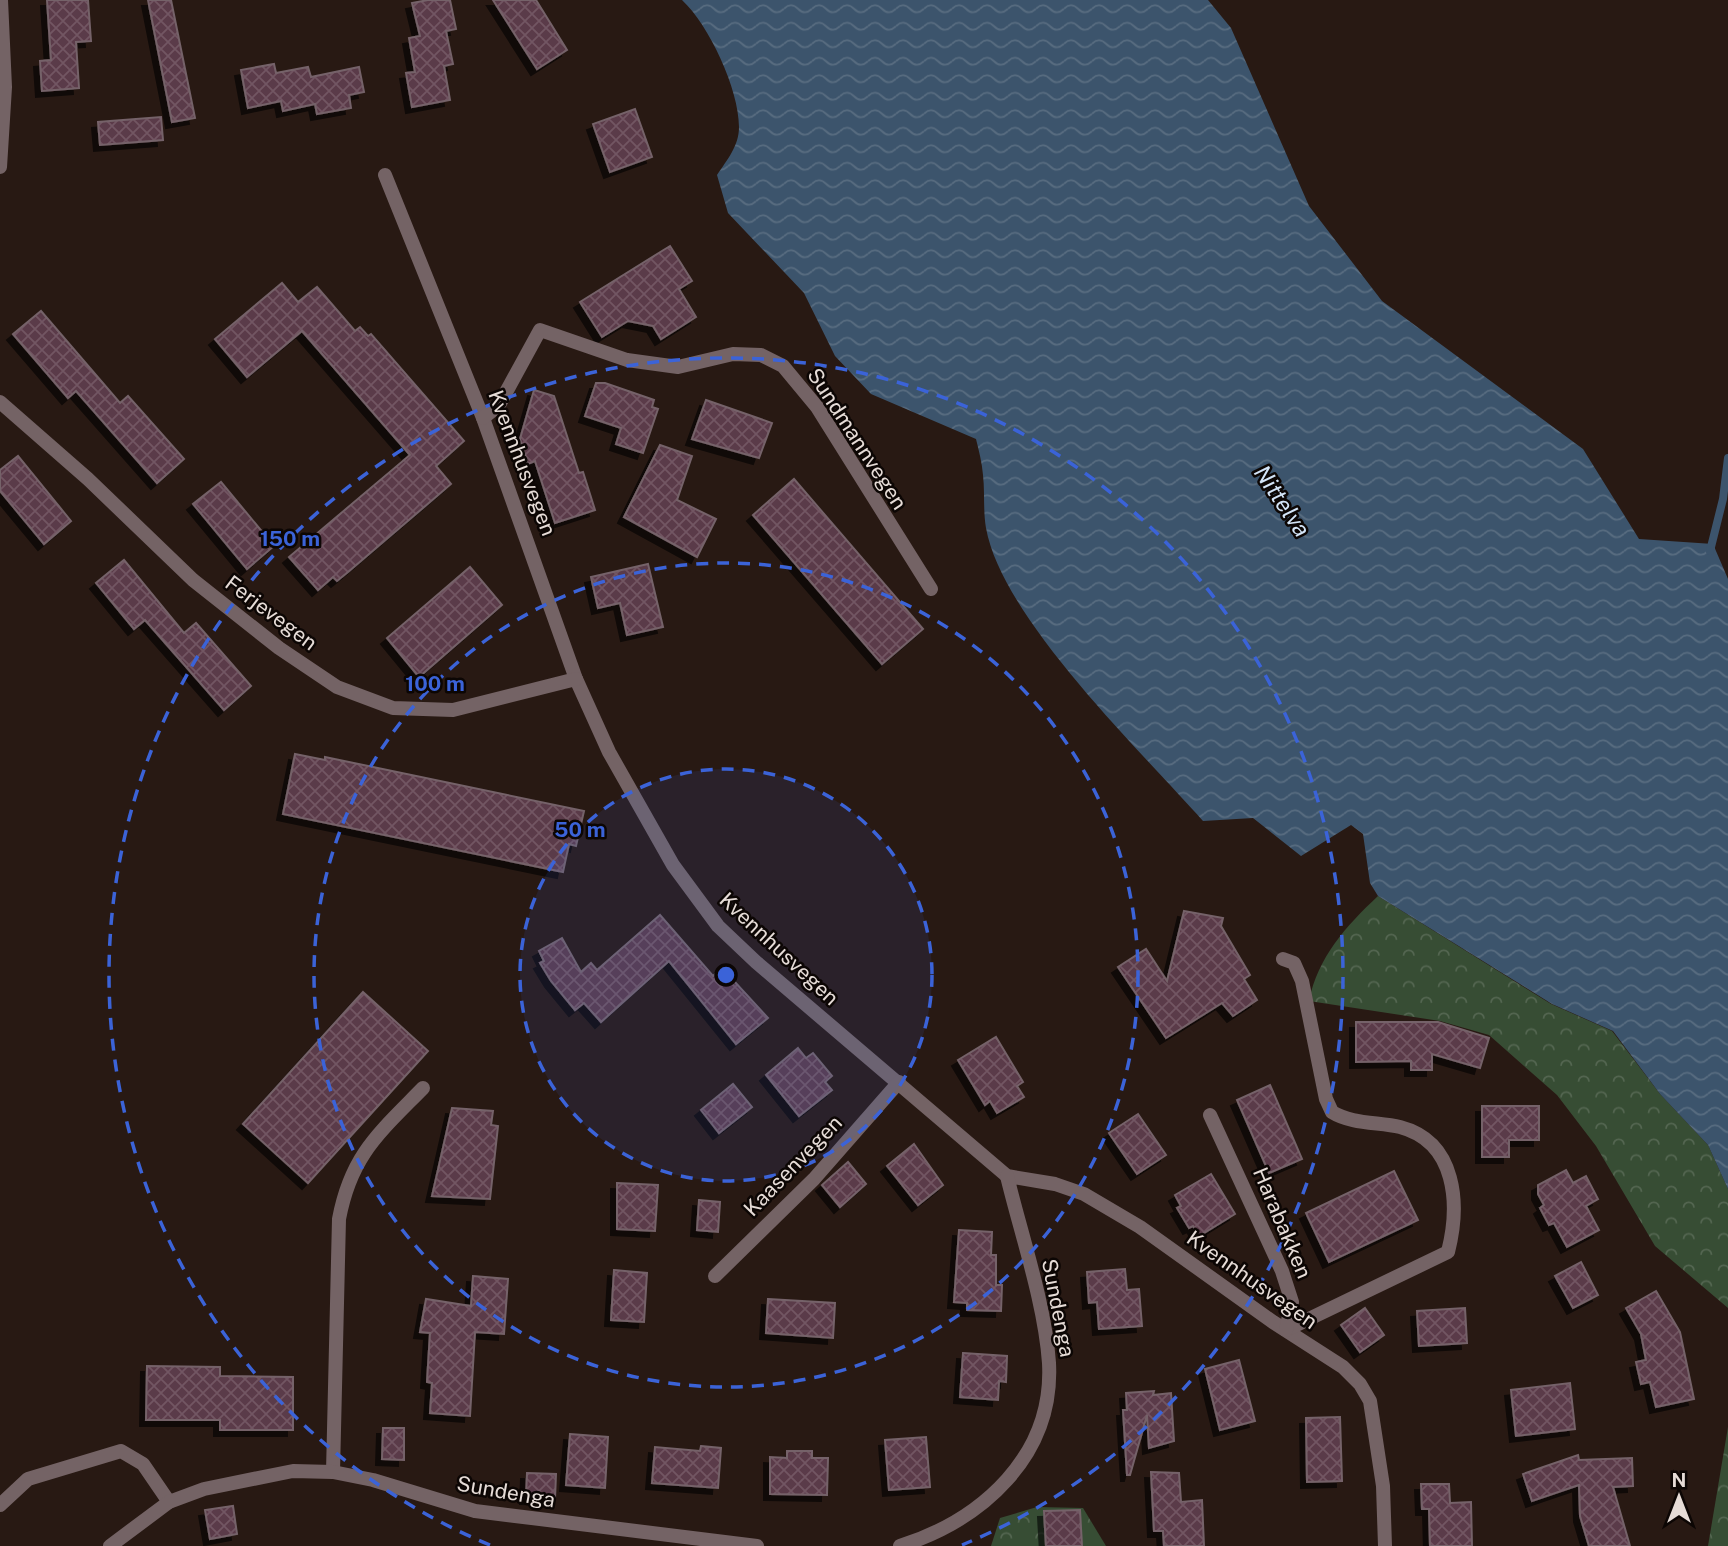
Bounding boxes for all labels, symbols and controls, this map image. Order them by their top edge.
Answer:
street label: Sundmannvegen [802,363,912,514]
street label: Kvennhusvegen [483,387,562,539]
water label: Nittelva [1249,460,1316,542]
text: 150 m [260,526,320,551]
street label: Ferjevegen [220,570,322,655]
text: 100 m [405,671,465,696]
text: 50 m [554,817,606,842]
street label: Kvennhusvegen [715,887,844,1010]
centre of rings [714,963,738,987]
street label: Kaasenvegen [738,1110,847,1221]
street label: Harabakken [1248,1164,1317,1282]
street label: Kvennhusvegen [1182,1225,1322,1334]
street label: Sundenga [1037,1257,1080,1359]
north arrow [1644,1462,1714,1532]
text: N [1672,1469,1686,1491]
street label: Sundenga [455,1471,557,1512]

